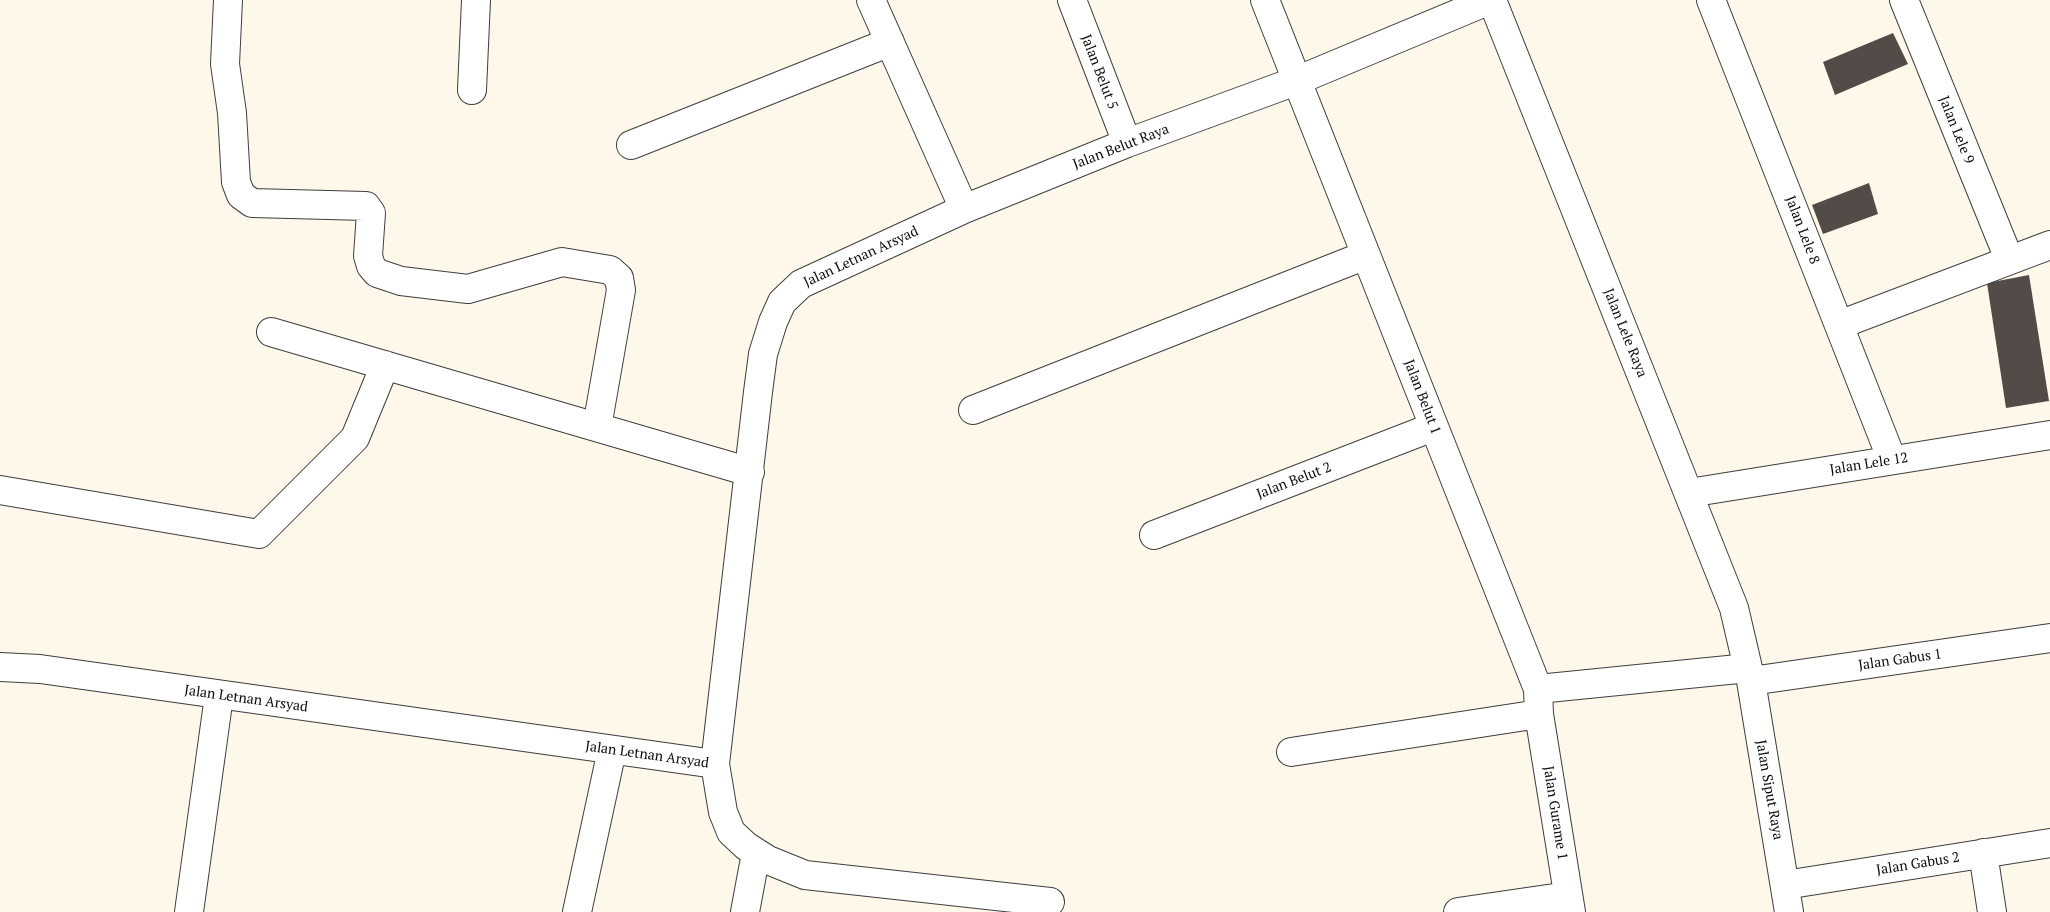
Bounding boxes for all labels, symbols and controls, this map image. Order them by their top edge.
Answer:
street label: Jalan Belut 5 [1077,32,1121,112]
street label: Jalan Lele 9 [1935,94,1977,166]
street label: Jalan Belut Raya [1071,121,1171,173]
street label: Jalan Lele 8 [1781,194,1823,266]
street label: Jalan Letnan Arsyad [801,223,921,291]
street label: Jalan Lele Raya [1600,286,1650,380]
street label: Jalan Belut 1 [1400,357,1444,437]
street label: Jalan Lele 12 [1829,450,1909,478]
street label: Jalan Belut 2 [1254,459,1334,503]
street label: Jalan Gabus 1 [1857,646,1943,674]
street label: Jalan Letnan Arsyad [183,682,309,716]
street label: Jalan Letnan Arsyad [584,738,710,772]
street label: Jalan Siput Raya [1752,739,1786,841]
street label: Jalan Gurame 1 [1539,765,1571,861]
street label: Jalan Gabus 2 [1875,849,1961,879]

